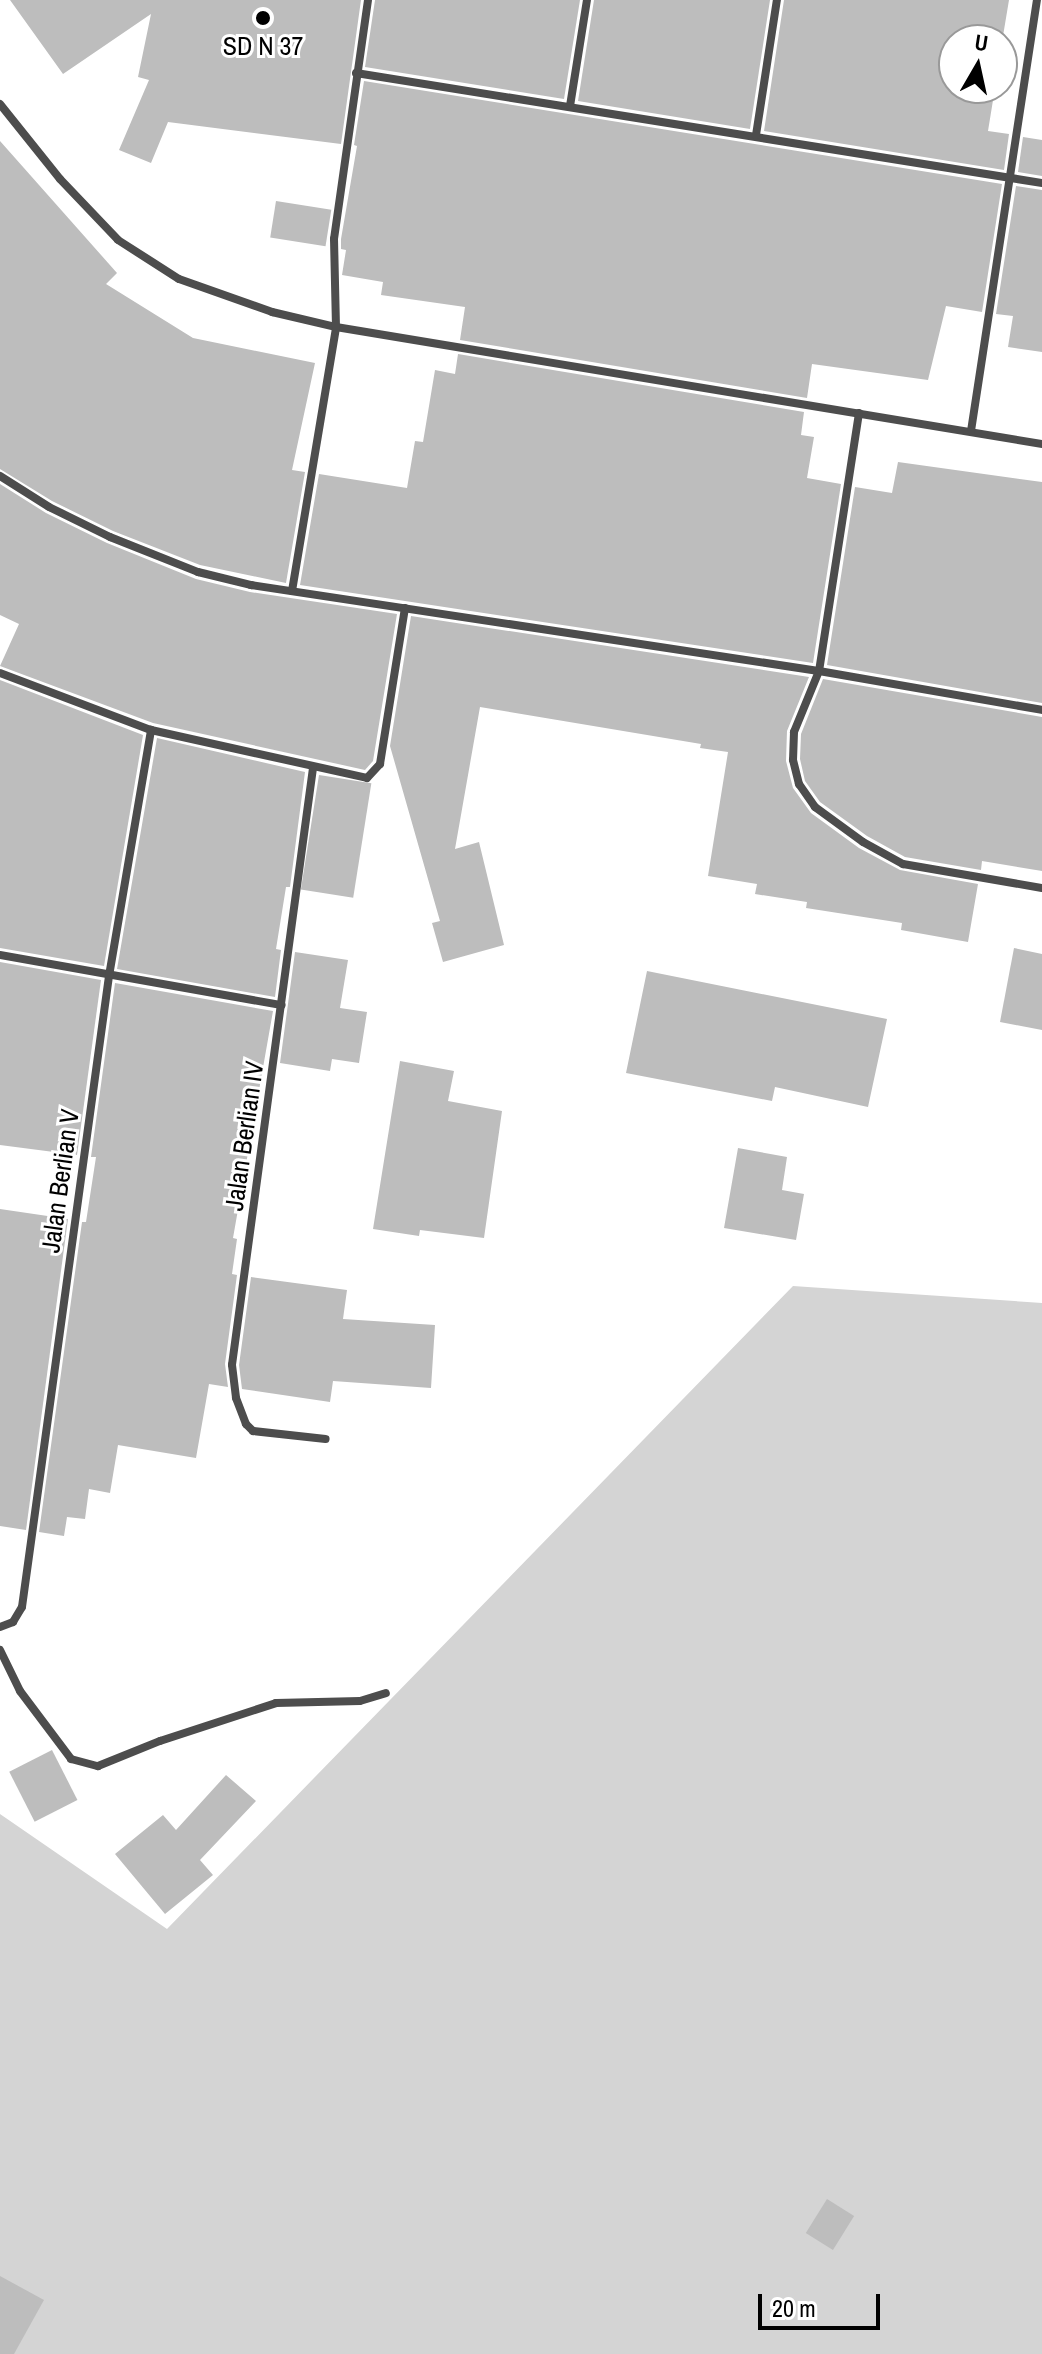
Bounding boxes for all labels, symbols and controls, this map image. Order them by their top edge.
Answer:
marker: SD N 37 [254,9,272,27]
north arrow [938,24,1018,104]
text: U [973,26,990,58]
place label: SD N 37 [223,30,303,62]
street label: Jalan Berlian IV [218,1059,270,1213]
street label: Jalan Berlian V [34,1107,86,1255]
scale bar [762,2278,884,2328]
text: 20 m [772,2292,816,2324]

